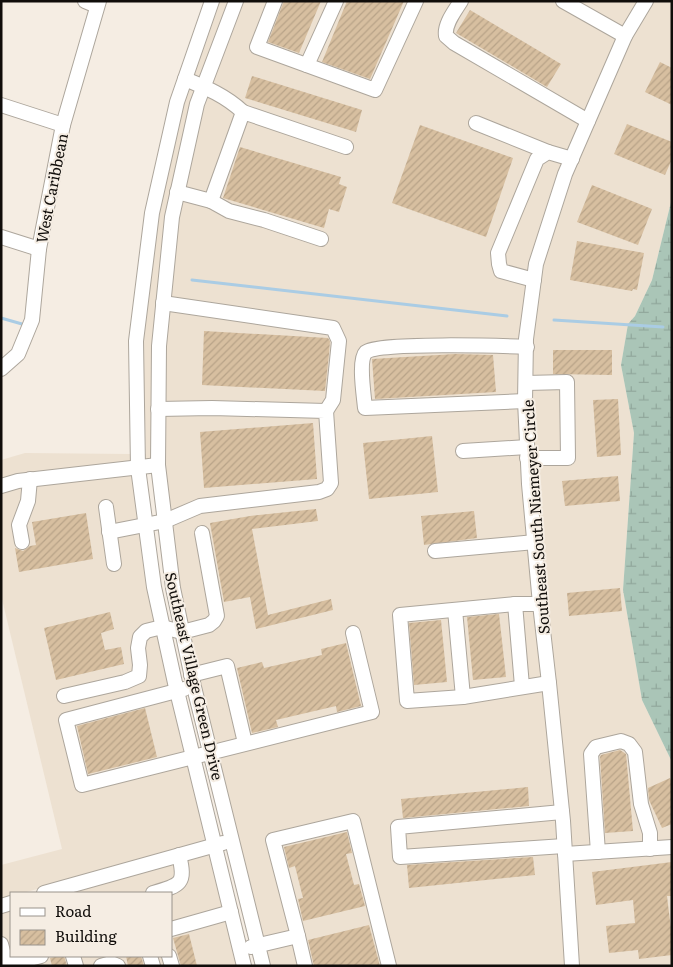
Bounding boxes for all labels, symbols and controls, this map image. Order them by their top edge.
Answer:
street label: West Caribbean [29,131,73,245]
street label: Southeast South Niemeyer Circle [515,399,555,635]
street label: Southeast Village Green Drive [160,570,230,783]
legend [10,892,172,957]
text: Road [55,899,91,922]
text: Building [55,924,117,947]

